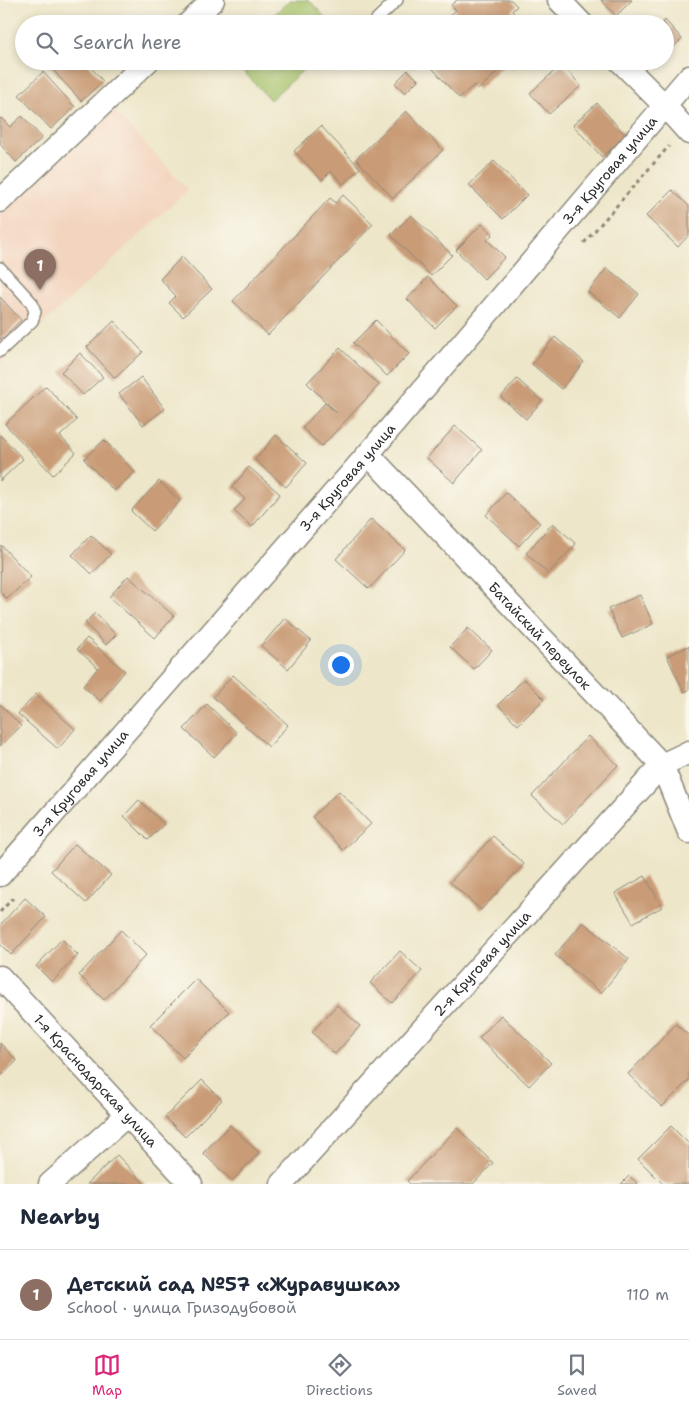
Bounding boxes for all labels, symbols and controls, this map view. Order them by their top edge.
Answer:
search box [15,15,674,70]
icon: search [33,29,61,57]
text: Search here [73,30,182,55]
street label: 3-я Круговая улица [558,112,661,228]
pin: 1 [24,249,56,290]
street label: 3-я Круговая улица [296,419,399,535]
street label: Батайский переулок [485,578,595,694]
your location [328,652,354,678]
street label: 3-я Круговая улица [28,725,132,841]
street label: 2-я Круговая улица [430,906,535,1020]
street label: 1-я Краснодарская улица [30,1010,162,1151]
text: Nearby [20,1203,100,1231]
text: Детский сад №57 «Журавушка» [67,1272,400,1297]
text: 1 [32,1284,40,1305]
text: 110 m [626,1284,669,1305]
text: School · улица Гризодубовой [67,1297,296,1318]
tab: Map [92,1351,122,1399]
tab: Directions [306,1351,373,1399]
tab: Saved [557,1351,597,1399]

